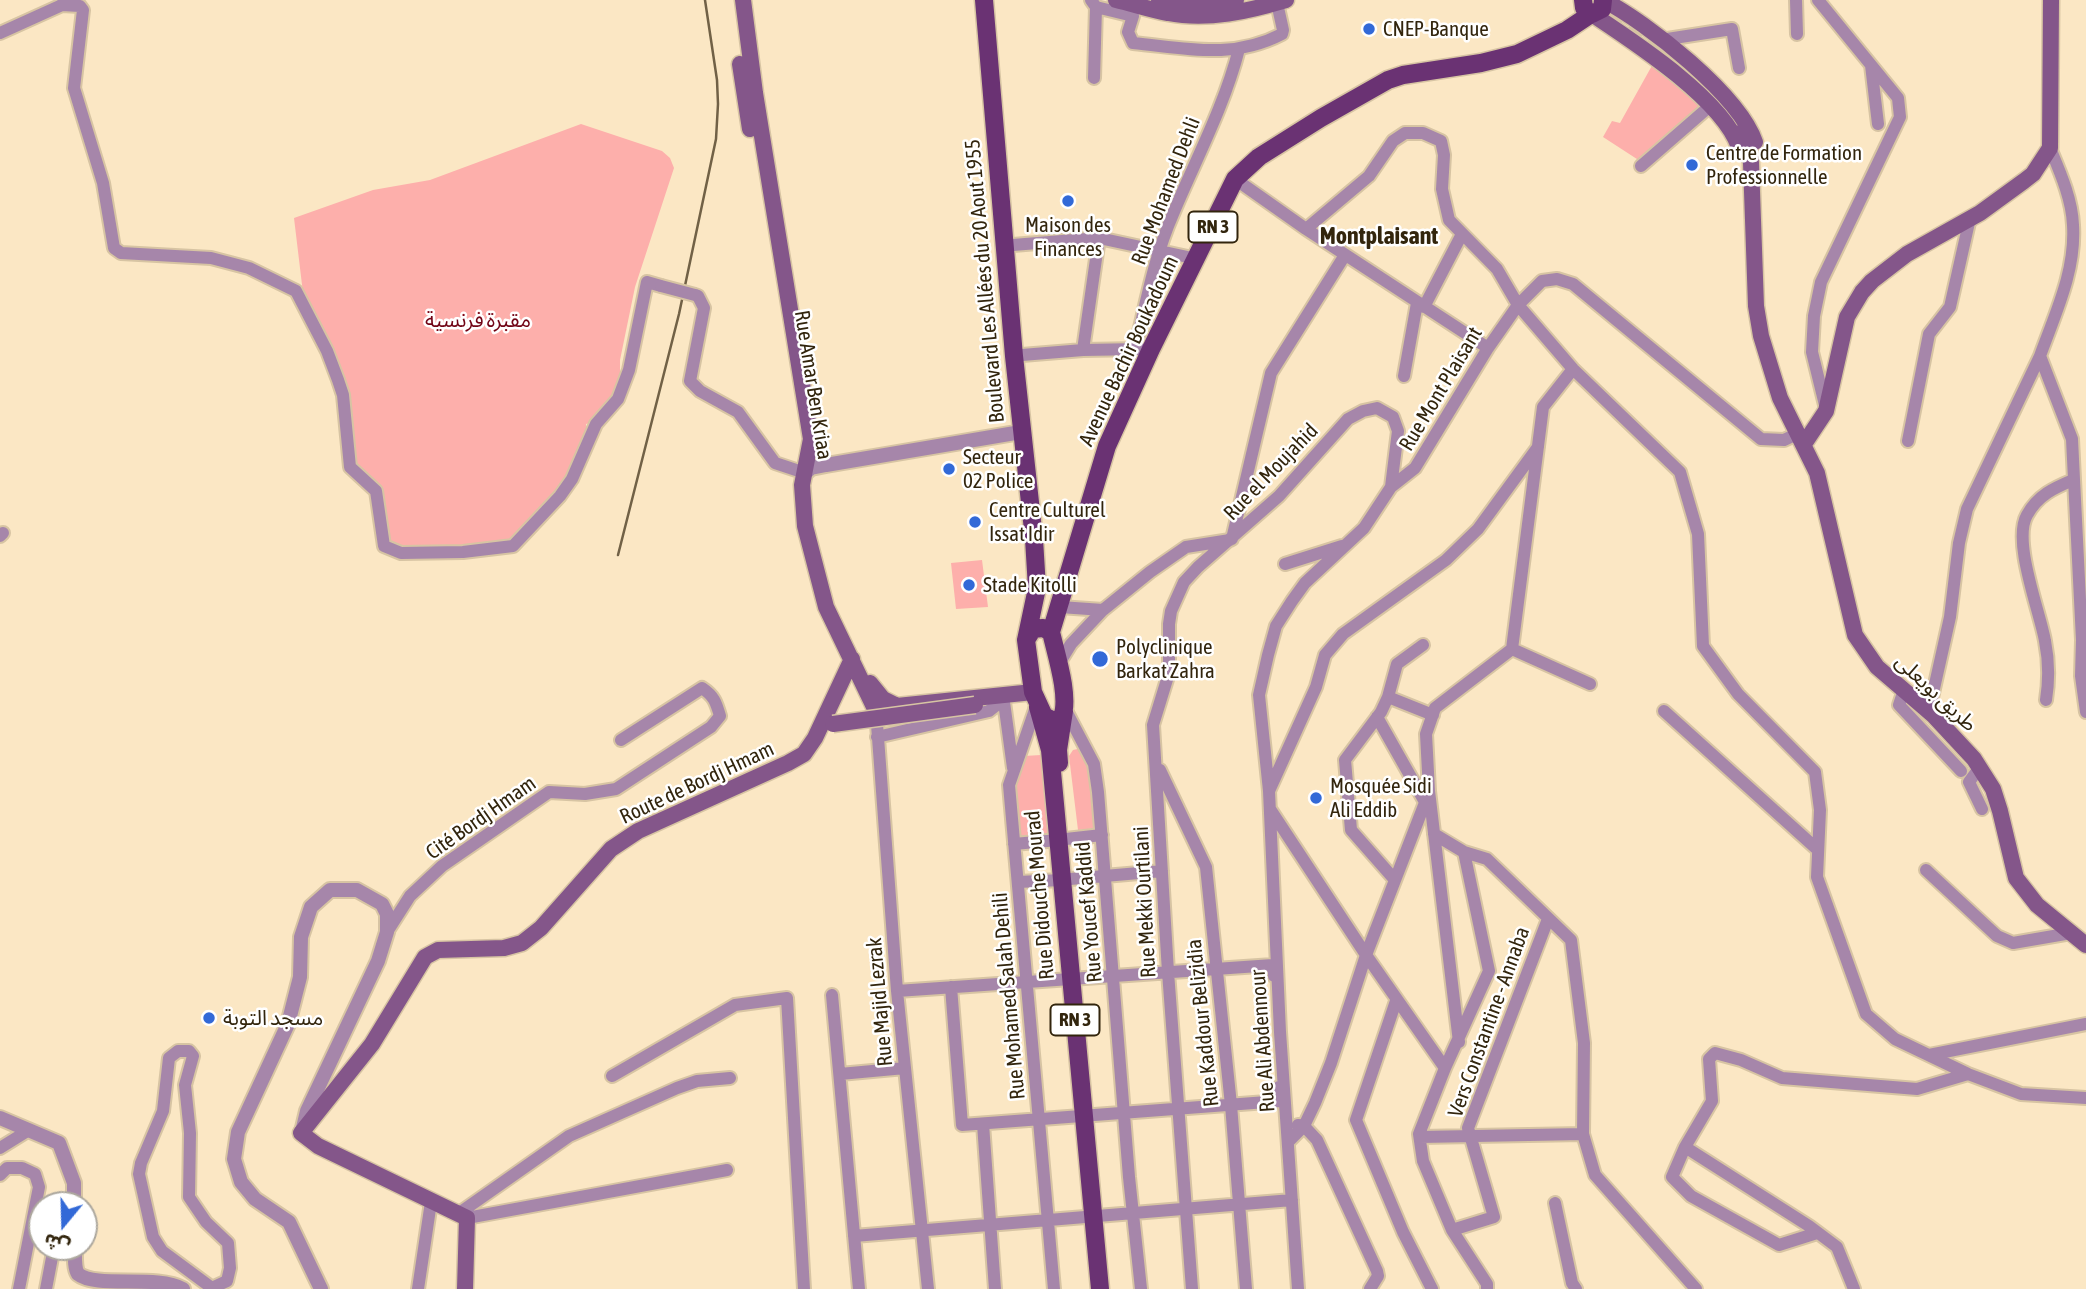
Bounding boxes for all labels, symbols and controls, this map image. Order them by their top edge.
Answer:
place label: CNEP-Banque [1383,16,1489,42]
marker: CNEP-Banque [1361,21,1377,37]
street label: Rue Mohamed Dehli [1126,114,1206,268]
street label: Boulevard Les Allées du 20 Aout 1955 [960,138,1010,424]
place label: Centre de Formation Professionnelle [1706,140,1862,190]
marker: Centre de Formation Professionnelle [1684,157,1700,173]
marker: Maison des Finances [1060,193,1076,209]
place label: Maison des Finances [1025,212,1111,262]
road number: RN 3 [1188,212,1238,243]
district label: Montplaisant [1320,222,1438,250]
street label: Avenue Bachir Boukadoum [1074,252,1184,450]
park label: مقبرة فرنسية [425,307,531,333]
street label: Rue Amar Ben Kriaa [789,309,837,461]
street label: Rue Mont Plaisant [1394,323,1488,455]
street label: Rue el Moujahid [1219,418,1323,526]
place label: Secteur 02 Police [963,444,1033,494]
marker: Secteur 02 Police [941,461,957,477]
place label: Centre Culturel Issat Idir [989,497,1105,547]
marker: Centre Culturel Issat Idir [967,514,983,530]
place label: Stade Kitolli [983,572,1077,598]
marker: Stade Kitolli [961,577,977,593]
place label: Polyclinique Barkat Zahra [1116,634,1215,684]
marker: Polyclinique Barkat Zahra [1090,649,1110,669]
street label: طريق بويعلى [1890,649,1982,737]
street label: Route de Bordj Hmam [616,736,778,830]
street label: Cité Bordj Hmam [421,771,541,865]
place label: Mosquée Sidi Ali Eddib [1330,773,1432,823]
marker: Mosquée Sidi Ali Eddib [1308,790,1324,806]
street label: Rue Didouche Mourad [1020,809,1060,981]
street label: Rue Mekki Ourtilani [1128,826,1162,978]
street label: Rue Youcef Kaddid [1070,840,1108,984]
street label: Rue Mohamed Salah Dehili [987,891,1031,1101]
street label: Vers Constantine - Annaba [1443,924,1535,1120]
street label: Rue Majid Lezrak [862,936,898,1068]
street label: Rue Kaddour Belizidia [1182,938,1224,1108]
street label: Rue Ali Abdennour [1245,969,1281,1113]
road number: RN 3 [1050,1004,1100,1036]
place label: مسجد التوبة [223,1005,323,1031]
marker: مسجد التوبة [201,1010,217,1026]
north arrow [28,1191,98,1261]
text: ش [41,1229,73,1259]

